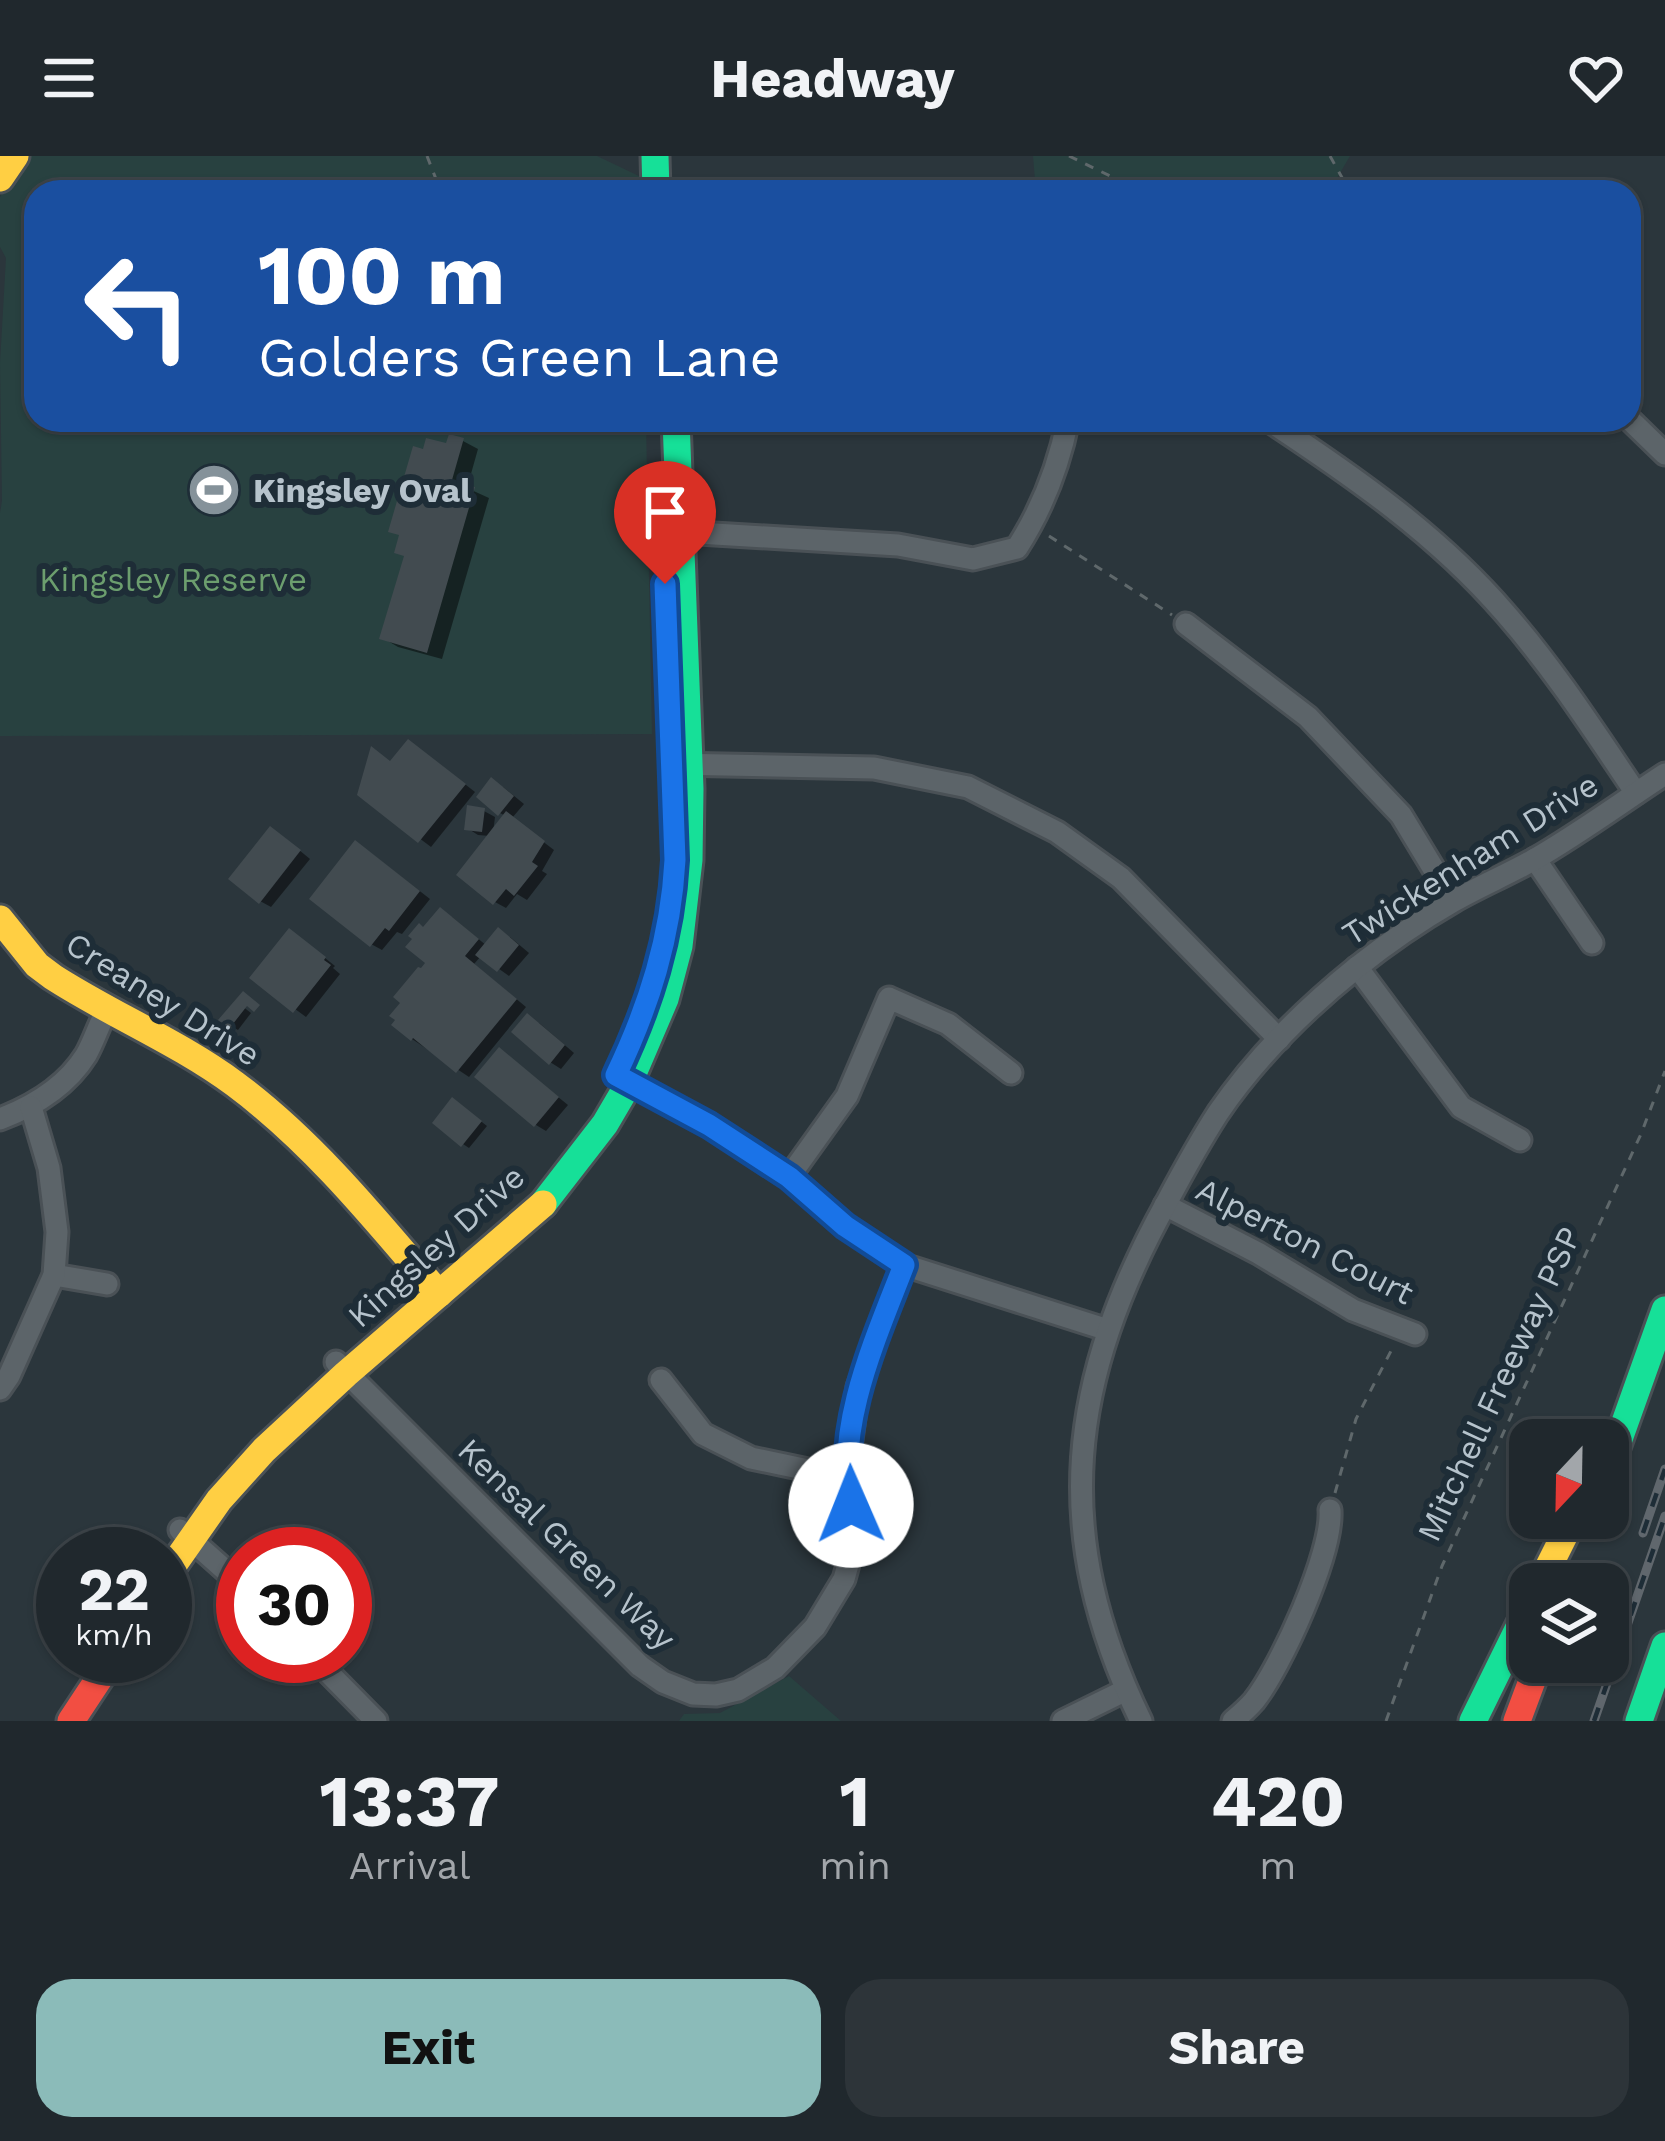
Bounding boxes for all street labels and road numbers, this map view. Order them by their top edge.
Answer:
street label: Twickenham Drive [1335,765,1605,953]
street label: Creaney Drive [59,924,267,1074]
street label: Kingsley Drive [340,1157,532,1335]
street label: Alperton Court [1190,1169,1420,1313]
street label: Mitchell Freeway PSP [1409,1221,1589,1547]
street label: Kensal Green Way [450,1430,684,1658]

